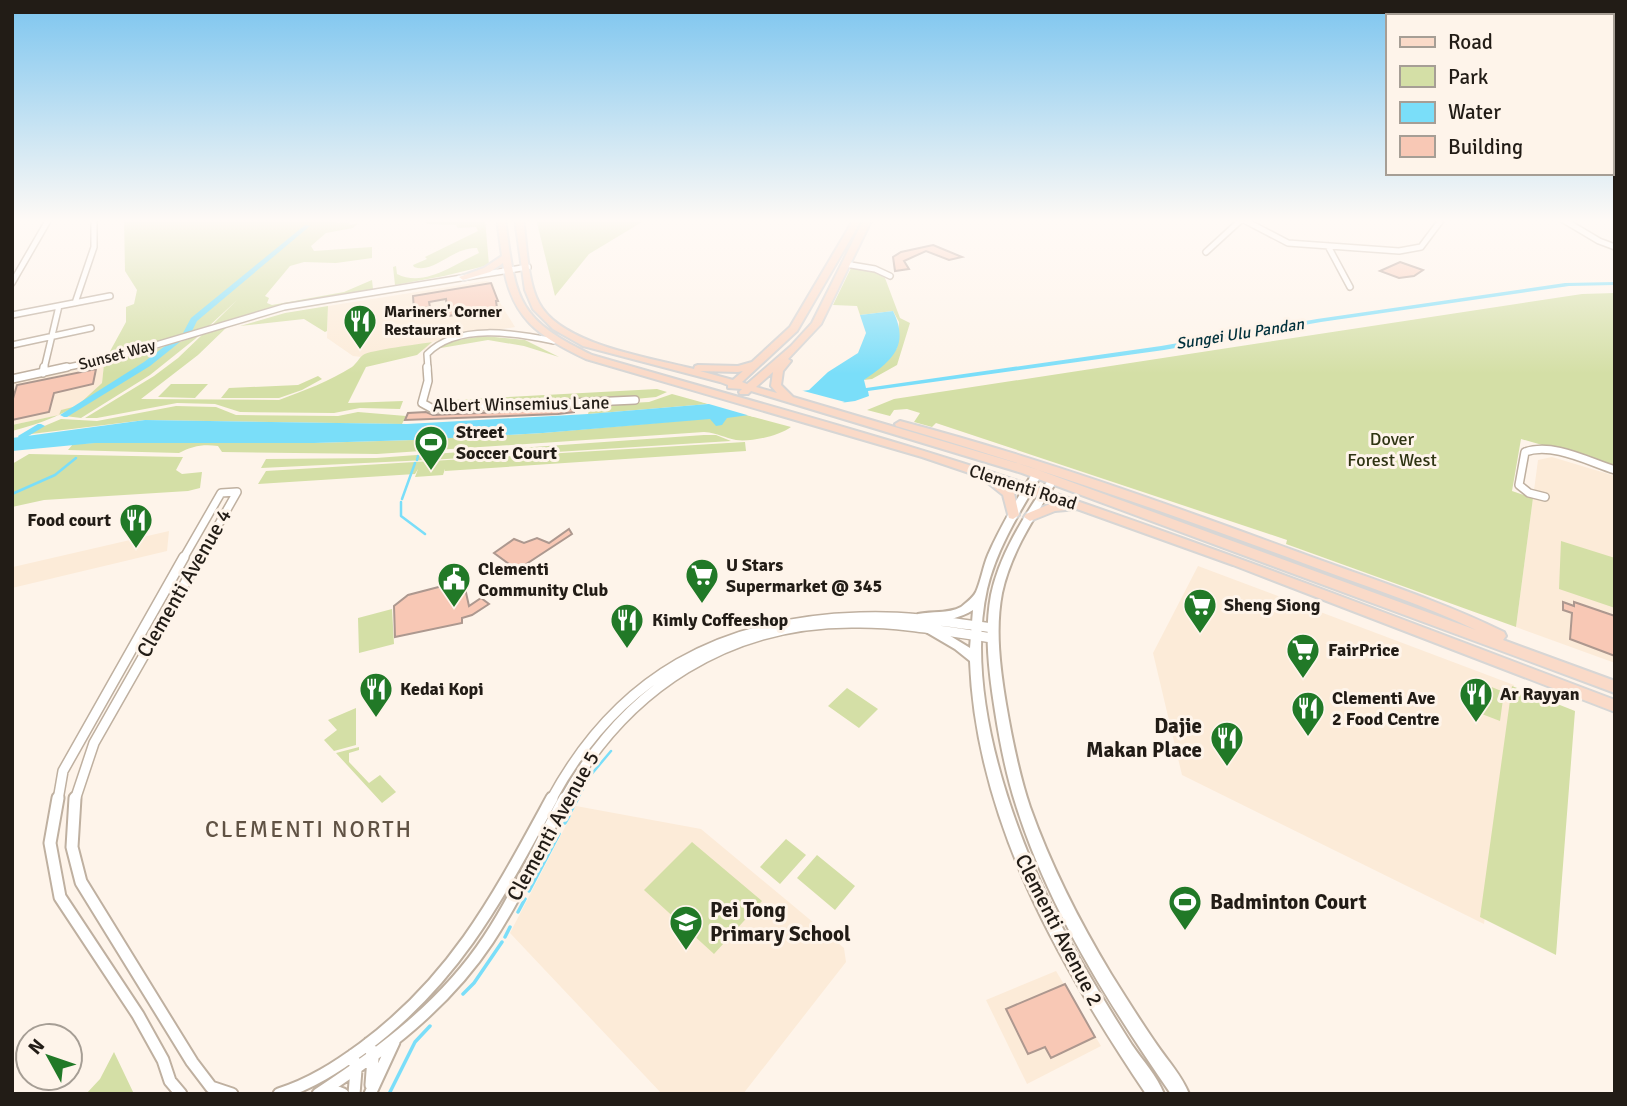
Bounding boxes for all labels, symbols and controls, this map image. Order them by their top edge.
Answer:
legend [1386,14,1613,175]
text: Road [1448,29,1493,55]
text: Park [1448,64,1489,90]
text: Water [1448,99,1501,125]
text: Building [1448,134,1523,160]
restaurant icon: Mariners' Corner Restaurant [341,302,379,351]
place label: Mariners' Corner Restaurant [384,302,502,340]
water label: Sungei Ulu Pandan [1175,314,1307,354]
street label: Sunset Way [76,335,158,375]
street label: Albert Winsemius Lane [432,391,610,417]
place label: Street Soccer Court [456,421,557,464]
sports icon: Street Soccer Court [412,423,450,472]
park label: Dover Forest West [1347,428,1437,471]
street label: Clementi Road [966,459,1080,515]
restaurant icon: Food court [117,501,155,550]
street label: Clementi Avenue 4 [131,504,237,662]
place label: Food court [27,509,111,531]
place label: U Stars Supermarket @ 345 [726,554,882,597]
supermarket icon: U Stars Supermarket @ 345 [683,556,721,605]
place label: Clementi Community Club [478,558,608,601]
public building icon: Clementi Community Club [435,560,473,609]
supermarket icon: Sheng Siong [1181,586,1219,635]
place label: Sheng Siong [1224,594,1321,616]
restaurant icon: Kimly Coffeeshop [608,601,646,650]
place label: Kimly Coffeeshop [652,609,789,631]
supermarket icon: FairPrice [1284,631,1322,680]
place label: FairPrice [1328,639,1399,661]
restaurant icon: Kedai Kopi [357,670,395,719]
restaurant icon: Ar Rayyan [1457,675,1495,724]
place label: Kedai Kopi [400,678,484,700]
place label: Ar Rayyan [1500,683,1580,705]
place label: Clementi Ave 2 Food Centre [1332,687,1439,730]
restaurant icon: Clementi Ave 2 Food Centre [1289,689,1327,738]
place label: Dajie Makan Place [1086,713,1202,763]
restaurant icon: Dajie Makan Place [1208,719,1246,768]
street label: Clementi Avenue 5 [501,747,605,905]
district label: CLEMENTI NORTH [205,815,413,844]
street label: Clementi Avenue 2 [1009,850,1109,1010]
sports icon: Badminton Court [1166,883,1204,932]
place label: Badminton Court [1210,889,1367,915]
place label: Pei Tong Primary School [710,897,851,947]
school or university icon: Pei Tong Primary School [667,903,705,952]
north arrow [14,1022,84,1092]
text: N [23,1034,50,1059]

